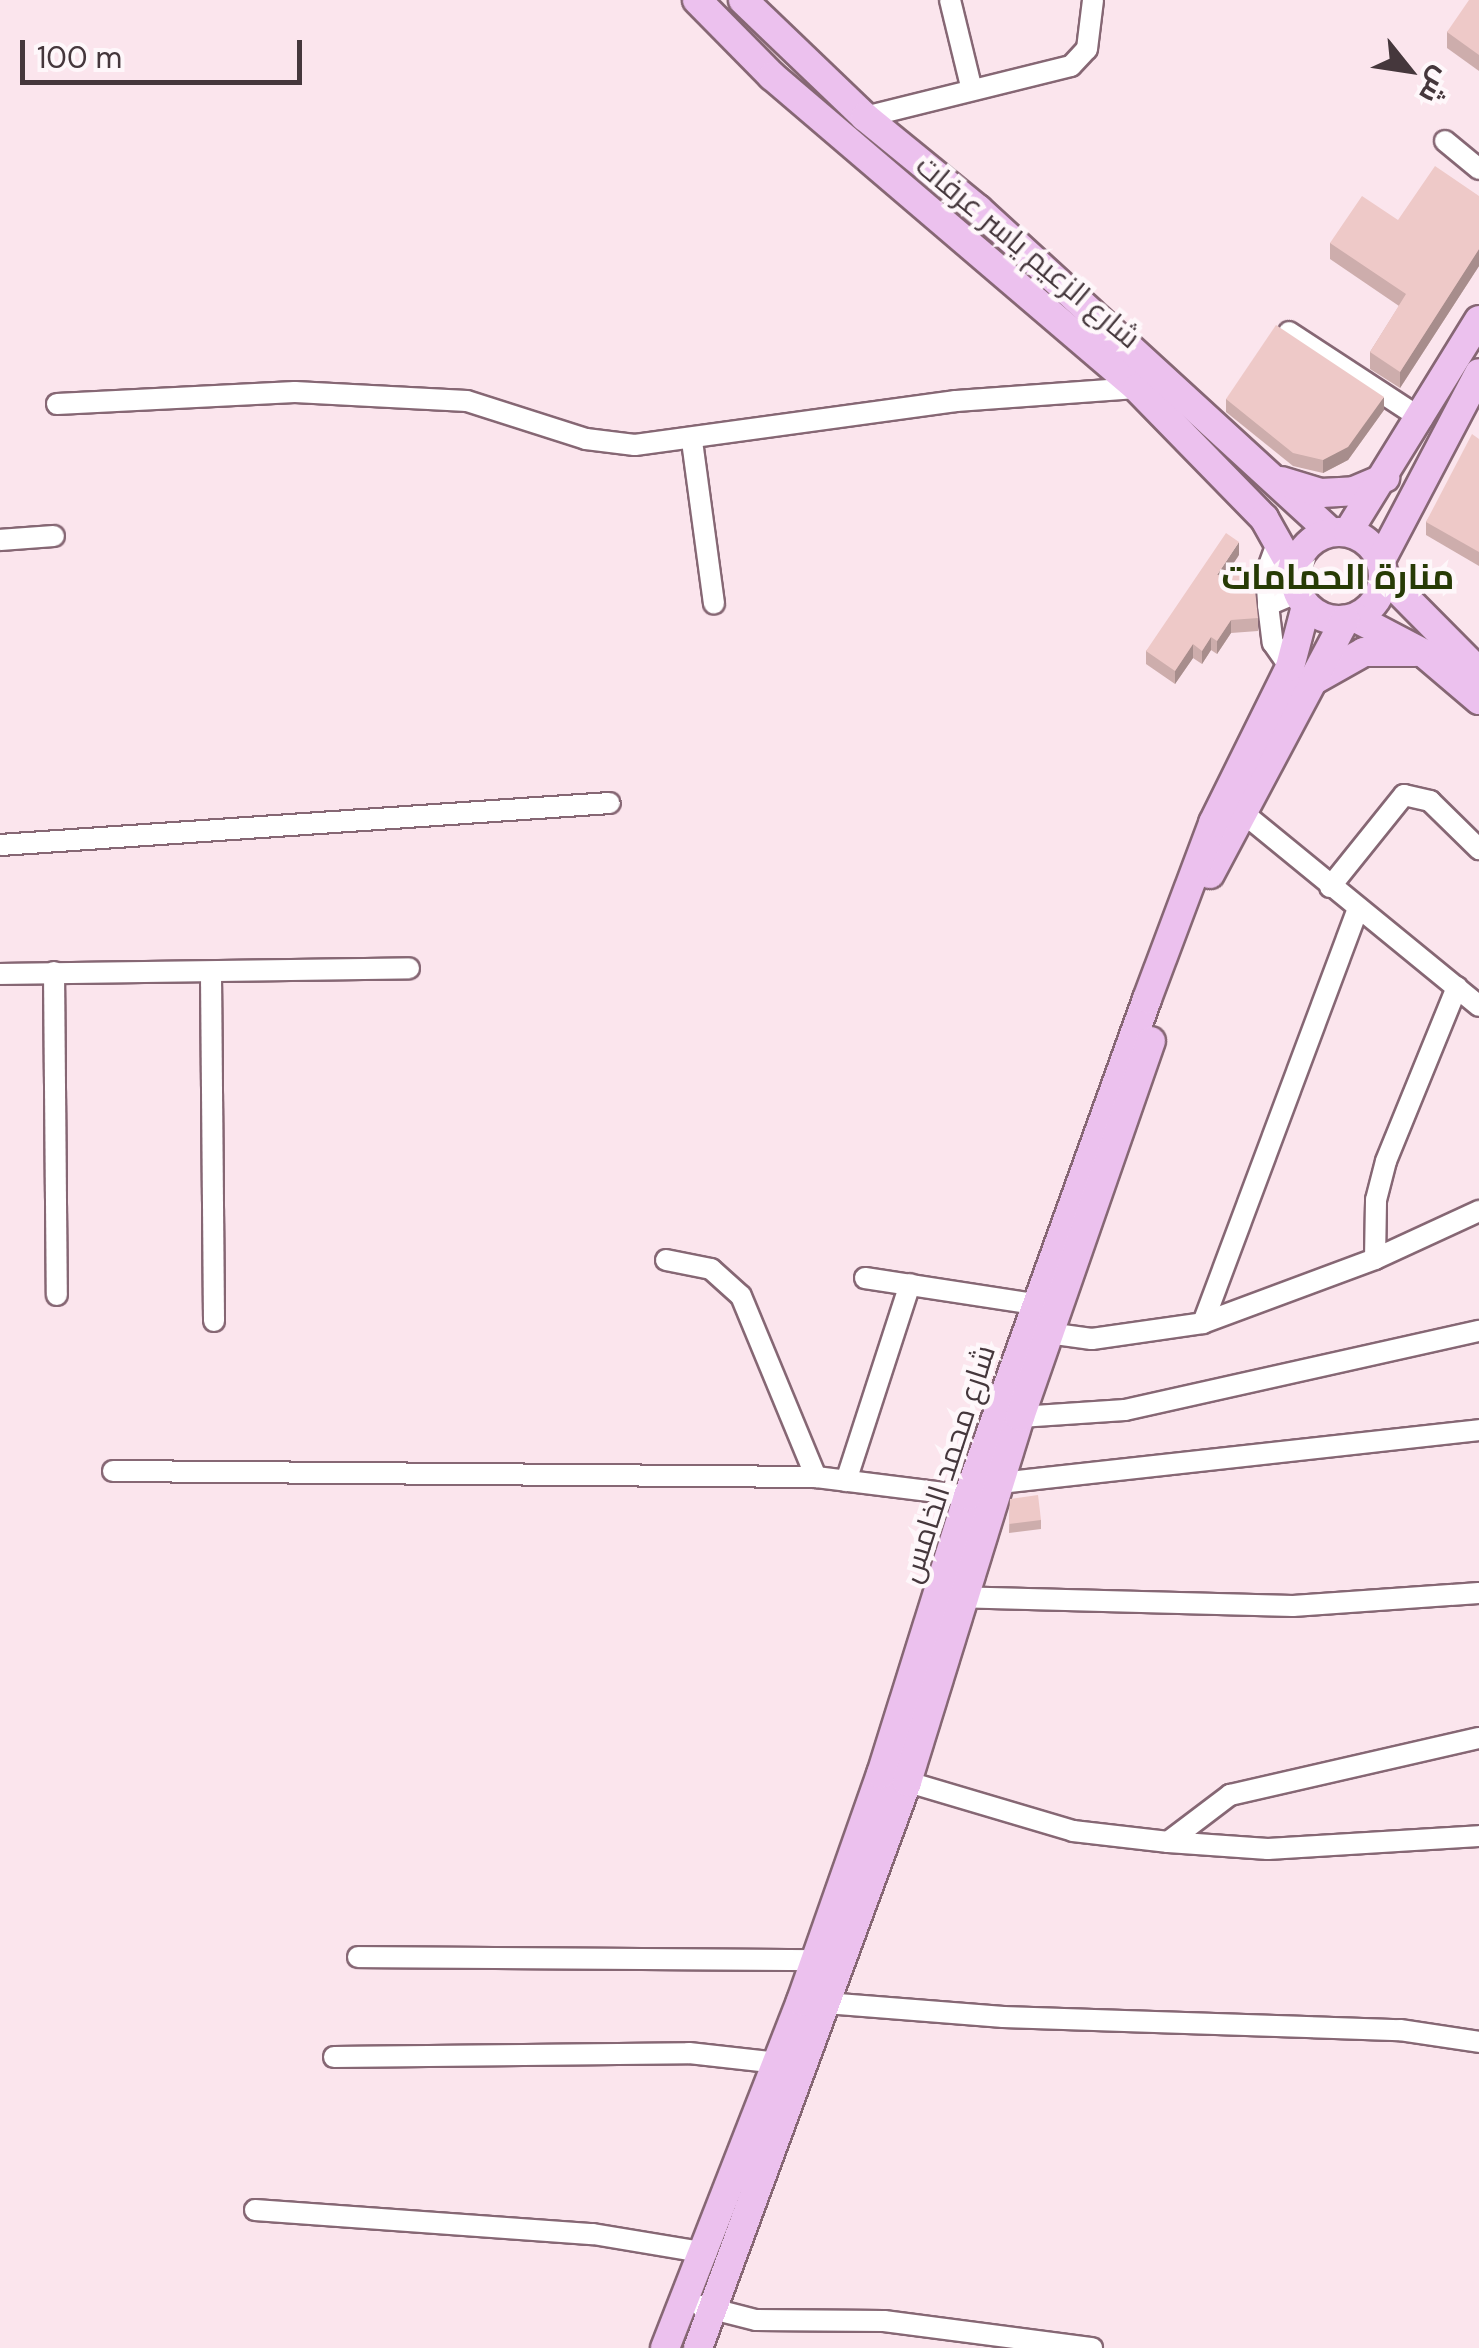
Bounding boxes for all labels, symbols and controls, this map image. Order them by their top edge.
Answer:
scale bar [25,20,308,82]
north arrow [1359,20,1459,120]
text: 100 m [37,38,122,77]
text: ش [1410,60,1460,110]
street label: شارع الزعيم ياسر عرفات [909,148,1147,356]
district label: منارة الحمامات [1222,556,1454,598]
street label: شارع محمد الخامس [893,1341,1003,1587]

